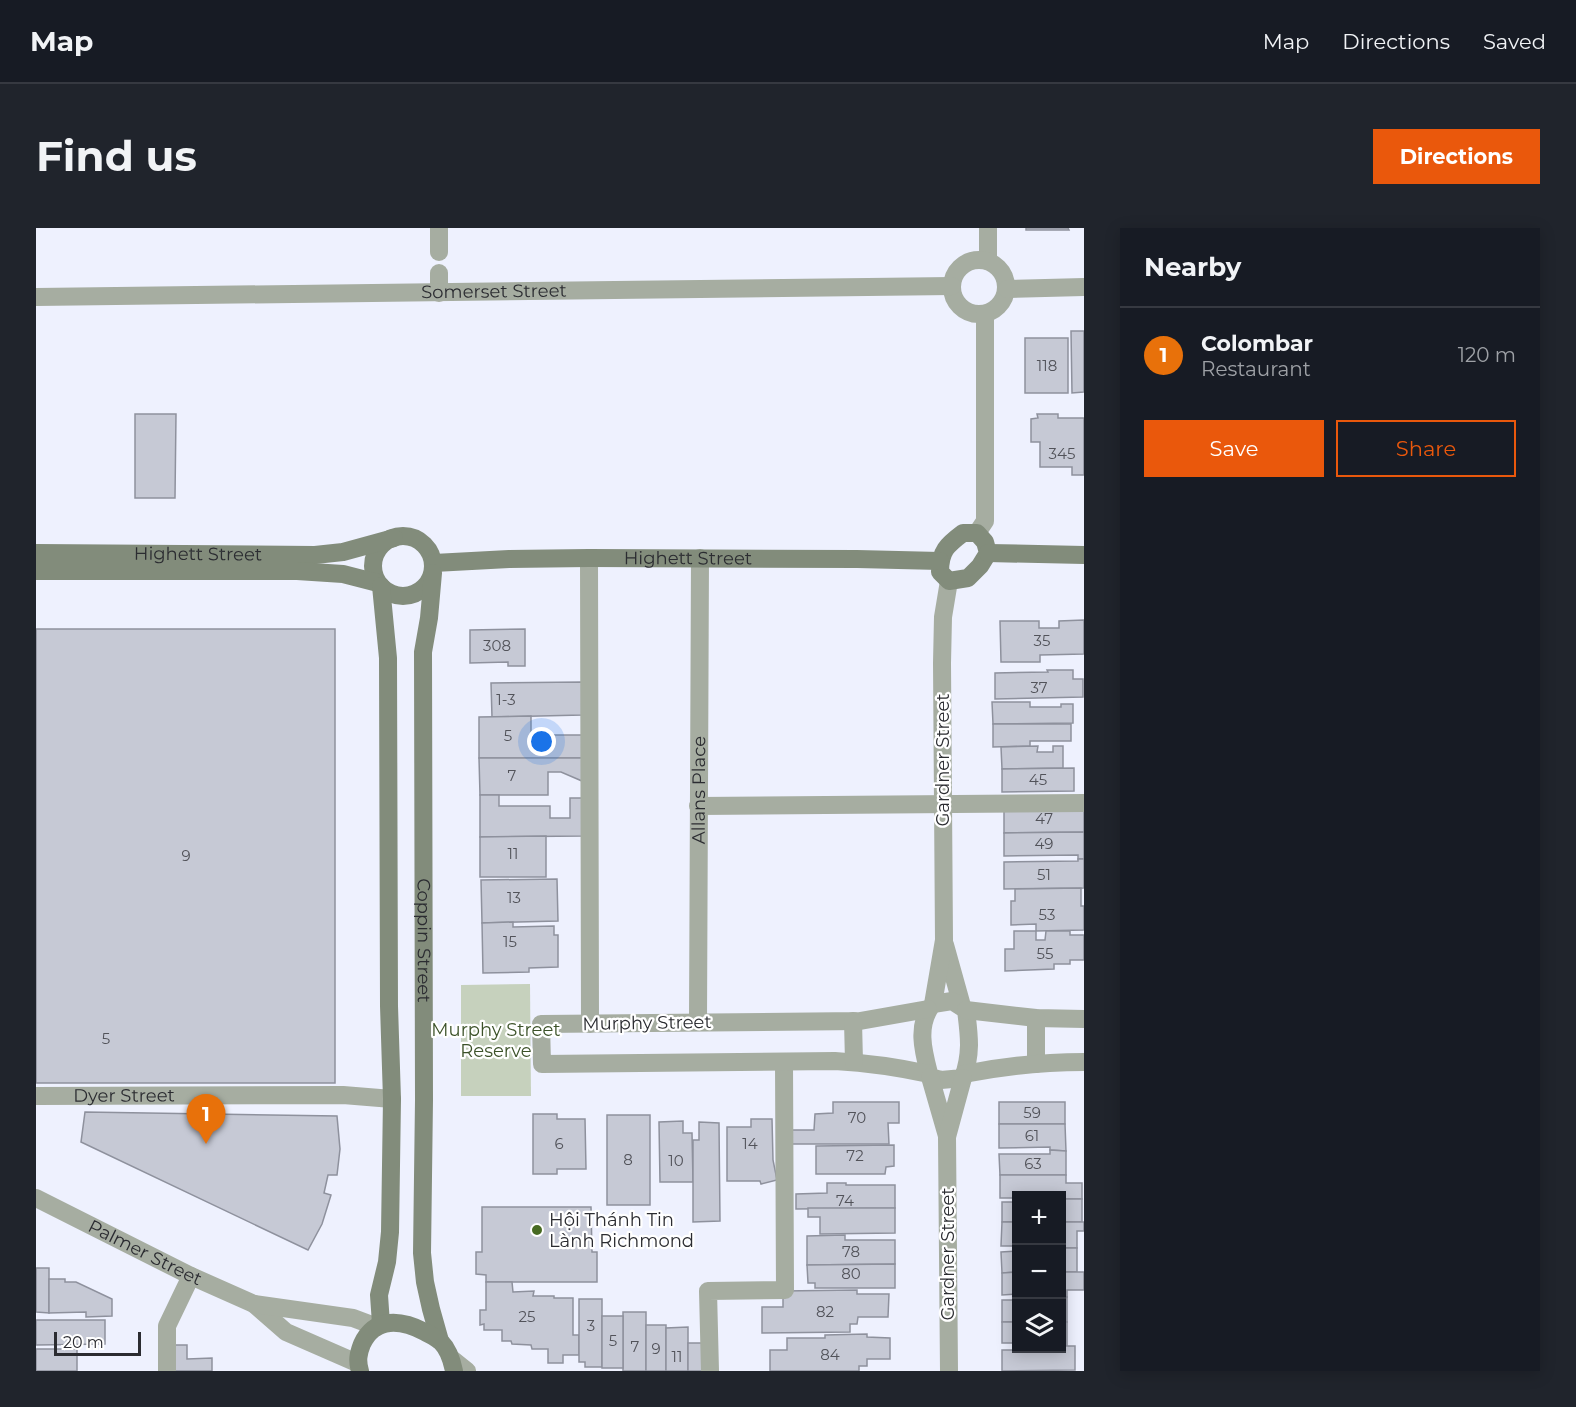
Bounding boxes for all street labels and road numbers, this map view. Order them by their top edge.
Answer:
street label: Somerset Street [421,280,567,303]
street label: Highett Street [134,543,262,566]
street label: Highett Street [624,547,752,570]
street label: Gardner Street [932,693,954,827]
street label: Allans Place [688,736,710,844]
street label: Coppin Street [413,878,435,1002]
street label: Murphy Street [582,1011,712,1035]
street label: Dyer Street [73,1085,175,1107]
street label: Gardner Street [937,1187,959,1321]
street label: Palmer Street [84,1215,205,1290]

